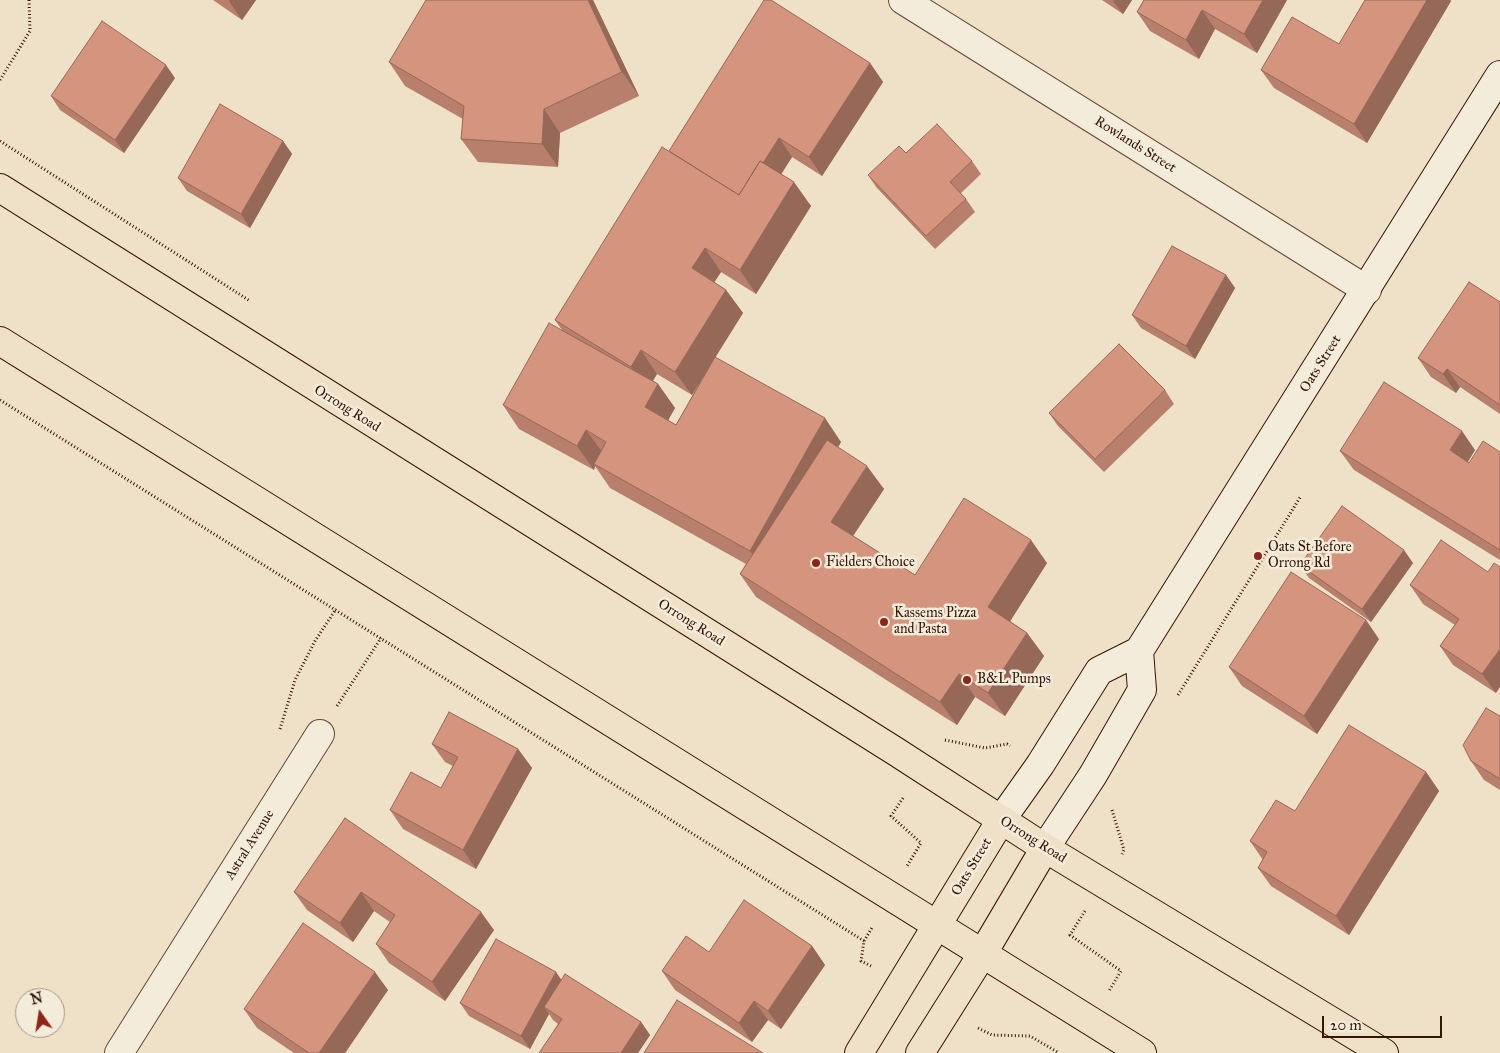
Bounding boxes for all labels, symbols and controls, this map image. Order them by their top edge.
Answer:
street label: Rowlands Street [1091,113,1179,177]
street label: Oats Street [1297,332,1345,396]
street label: Orrong Road [311,382,383,436]
place label: Oats St Before Orrong Rd [1268,540,1351,572]
marker: Oats St Before Orrong Rd [1252,550,1264,562]
place label: Fielders Choice [826,555,915,571]
marker: Fielders Choice [810,557,822,569]
street label: Orrong Road [655,596,727,650]
place label: Kassems Pizza and Pasta [894,606,976,638]
marker: Kassems Pizza and Pasta [878,616,890,628]
place label: B&L Pumps [977,672,1051,688]
marker: B&L Pumps [961,674,973,686]
street label: Astral Avenue [222,807,278,883]
street label: Orrong Road [997,813,1069,867]
street label: Oats Street [948,835,996,899]
north arrow [15,988,65,1038]
text: N [29,989,44,1008]
scale bar [1325,1006,1445,1038]
text: 20 m [1330,1016,1362,1034]

